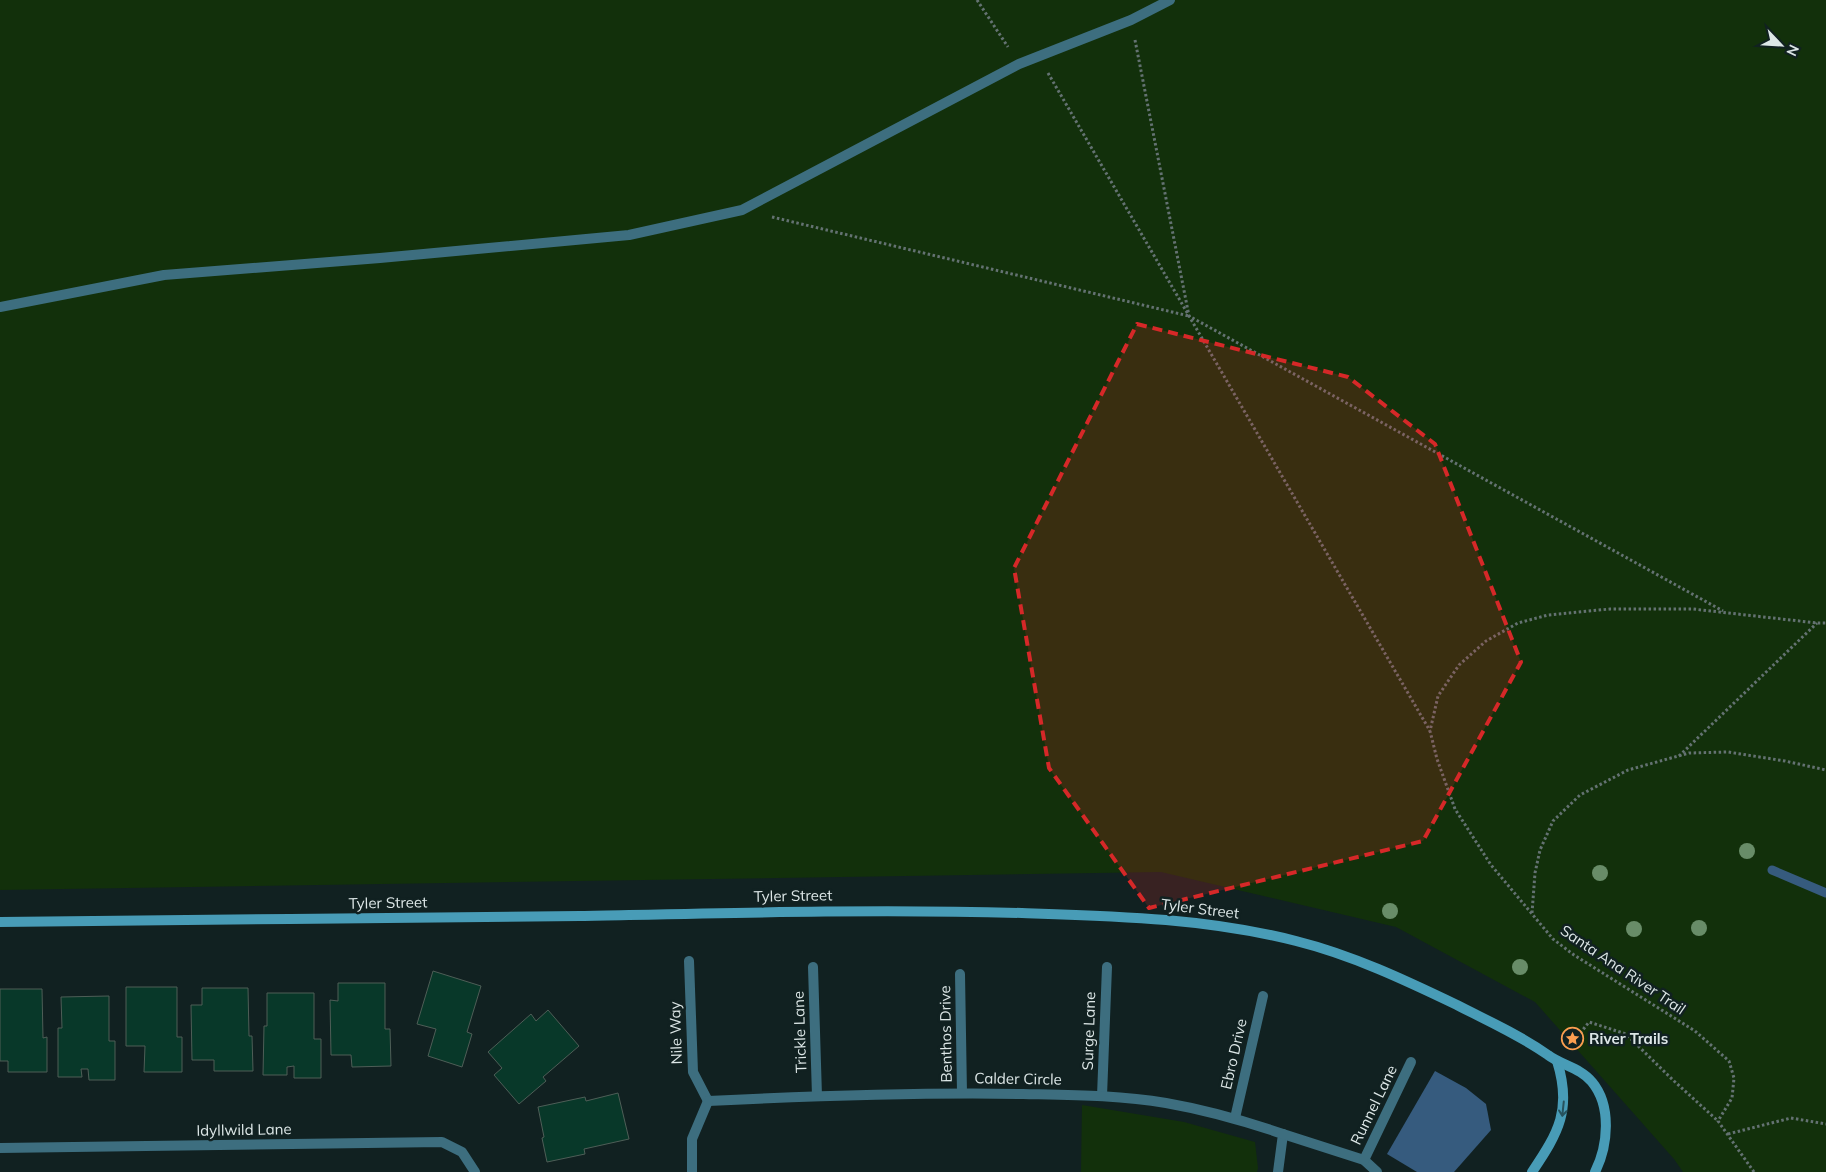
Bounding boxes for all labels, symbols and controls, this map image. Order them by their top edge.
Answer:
north arrow [1756,20,1806,70]
text: N [1782,42,1803,59]
street label: Tyler Street [754,885,832,906]
street label: Tyler Street [349,892,427,913]
street label: Tyler Street [1160,894,1240,923]
street label: Santa Ana River Trail [1557,921,1689,1019]
street label: Benthos Drive [935,985,956,1083]
street label: Trickle Lane [789,991,810,1073]
street label: Surge Lane [1078,991,1099,1071]
street label: Nile Way [665,1001,686,1065]
street label: Ebro Drive [1216,1017,1251,1091]
place icon: River Trails [1561,1027,1585,1051]
place label: River Trails [1589,1029,1668,1048]
street label: Runnel Lane [1346,1062,1401,1148]
street label: Calder Circle [974,1068,1062,1089]
one-way arrow [1558,1101,1568,1117]
street label: Idyllwild Lane [196,1119,292,1140]

